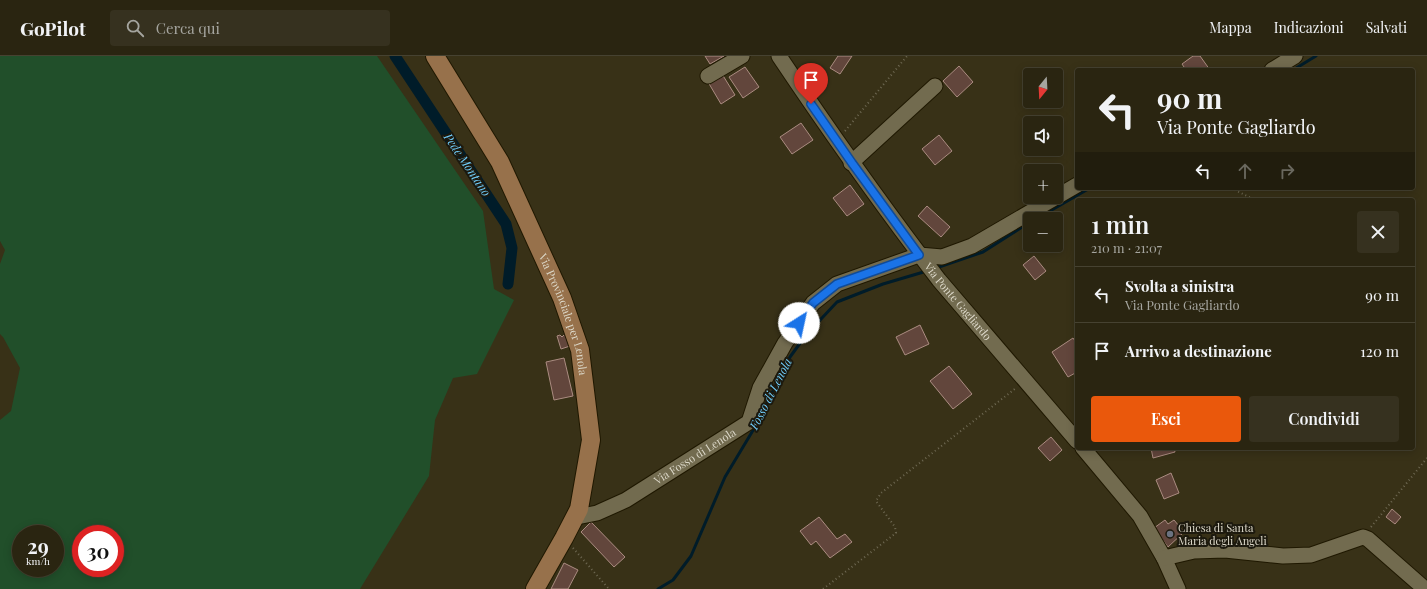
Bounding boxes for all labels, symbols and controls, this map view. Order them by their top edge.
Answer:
search box [110,10,390,46]
text: GoPilot [20,15,86,41]
icon: search [124,17,146,39]
text: Cerca qui [156,18,220,38]
text: Mappa [1209,18,1252,37]
text: Indicazioni [1274,18,1344,37]
text: Salvati [1366,18,1407,37]
pin [794,63,828,104]
north arrow [1023,68,1063,108]
map controls [1023,68,1063,252]
icon: arrive [800,69,822,91]
text: 90 m [1157,79,1222,116]
icon: left [1091,84,1143,136]
text: Via Ponte Gagliardo [1157,115,1316,139]
button: sound [1023,116,1063,156]
water label: Pede Montano [440,129,495,199]
icon: left [1192,160,1214,182]
icon: ahead [1234,160,1256,182]
icon: right [1276,160,1298,182]
button: + [1023,164,1063,204]
text: 1 min [1091,208,1149,240]
button: close [1357,211,1399,253]
button: − [1023,212,1063,252]
text: 210 m · 21:07 [1091,239,1162,256]
street label: Via Provinciale per Lenola [535,250,591,376]
street label: Via Ponte Gagliardo [921,259,995,343]
text: Svolta a sinistra [1125,276,1234,296]
icon: left [1091,284,1113,306]
text: 90 m [1365,285,1399,305]
text: Via Ponte Gagliardo [1125,296,1240,313]
position arrow [778,302,820,344]
icon: arrive [1091,340,1113,362]
text: Arrivo a destinazione [1125,341,1272,361]
text: 120 m [1360,341,1399,361]
water label: Fosso di Lenola [745,355,795,433]
button: Esci [1091,396,1241,442]
button: Condividi [1249,396,1399,442]
street label: Via Fosso di Lenola [650,424,739,488]
place label: Chiesa di Santa Maria degli Angeli [1178,520,1267,548]
speed limit sign: 30 [72,525,124,577]
marker: Chiesa di Santa Maria degli Angeli [1165,529,1175,539]
text: 29 [27,532,49,559]
text: km/h [26,554,50,568]

